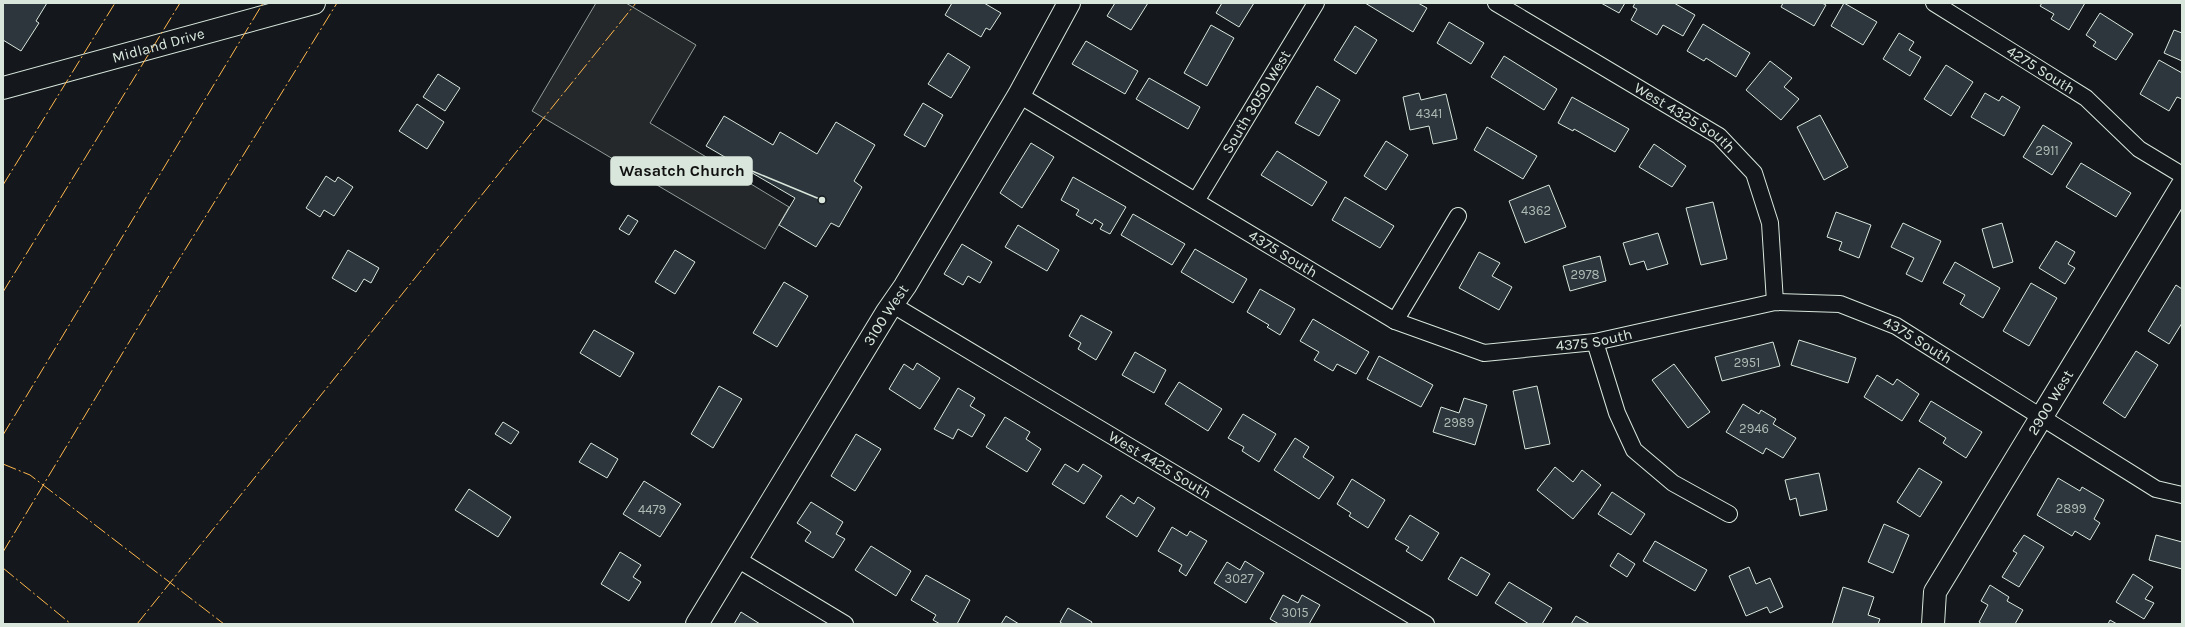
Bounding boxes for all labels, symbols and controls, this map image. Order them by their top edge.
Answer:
street label: Midland Drive [110,24,207,67]
street label: 4275 South [2003,42,2078,98]
street label: South 3050 West [1218,47,1294,157]
street label: West 4325 South [1631,79,1739,157]
house number: 4341 [1416,106,1442,121]
house number: 2911 [2035,143,2059,158]
callout: Wasatch Church [611,157,752,185]
text: Wasatch Church [619,161,745,180]
house number: 4362 [1521,203,1551,218]
street label: 4375 South [1245,226,1321,281]
house number: 2978 [1570,267,1600,282]
street label: 3100 West [860,281,912,349]
street label: 4375 South [1881,313,1955,368]
street label: 4375 South [1555,325,1634,355]
house number: 2951 [1734,355,1760,370]
street label: 2900 West [2024,366,2077,438]
house number: 2989 [1444,415,1474,430]
house number: 2946 [1739,421,1769,436]
street label: West 4425 South [1105,427,1214,502]
house number: 2899 [2056,501,2086,516]
house number: 4479 [638,502,666,517]
house number: 3027 [1224,571,1254,586]
house number: 3015 [1281,605,1309,620]

